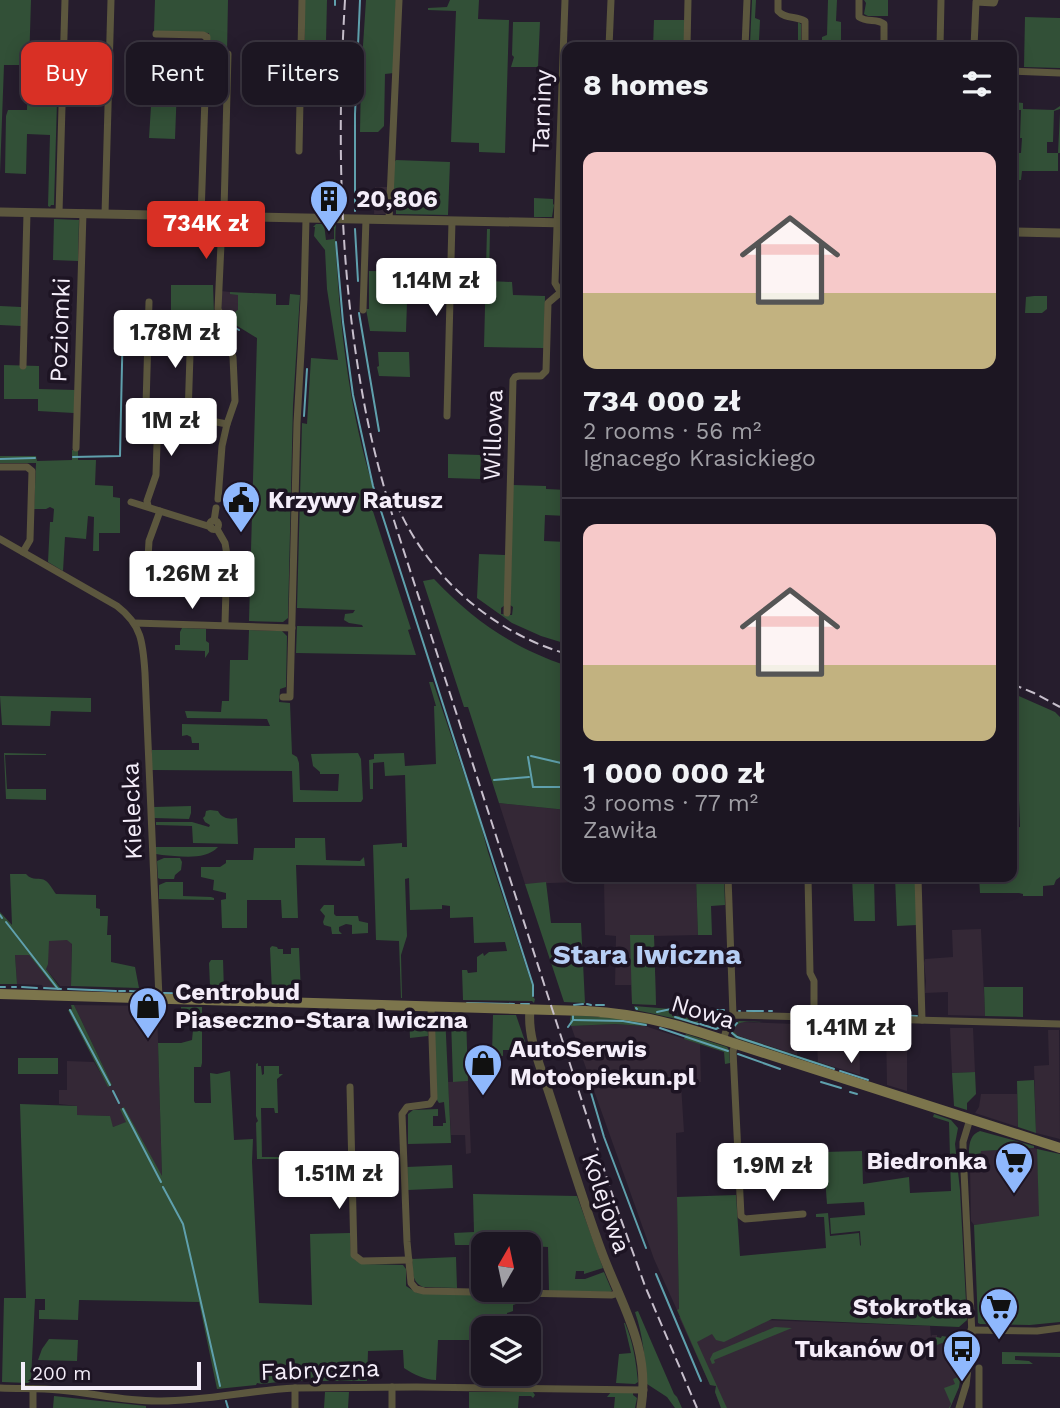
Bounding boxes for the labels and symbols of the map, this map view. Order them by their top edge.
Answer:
street label: Tarniny [527,68,557,153]
building icon: 20,806 [308,178,350,233]
place label: 20,806 [356,185,438,213]
pin: 734K zł [141,202,271,261]
pin: 1.14M zł [364,258,508,318]
street label: Poziomki [44,277,76,383]
pin: 1.78M zł [103,310,247,370]
street label: Willowa [477,389,509,481]
pin: 1M zł [122,398,220,458]
public building icon: Krzywy Ratusz [220,479,262,534]
place label: Krzywy Ratusz [268,486,443,514]
pin: 1.26M zł [120,552,264,611]
street label: Kielecka [116,762,148,860]
district label: Stara Iwiczna [553,938,742,971]
place label: Centrobud Piaseczno-Stara Iwiczna [175,978,468,1034]
shop icon: Centrobud Piaseczno-Stara Iwiczna [127,985,169,1040]
street label: Nowa [668,989,738,1035]
pin: 1.41M zł [779,1006,923,1065]
place label: AutoSerwis Motoopiekun.pl [510,1035,696,1091]
shop icon: AutoSerwis Motoopiekun.pl [462,1042,504,1097]
supermarket icon: Biedronka [993,1140,1035,1195]
pin: 1.9M zł [708,1144,838,1203]
place label: Biedronka [867,1147,987,1175]
street label: Kolejowa [576,1149,636,1257]
pin: 1.51M zł [267,1152,411,1211]
north arrow [471,1232,541,1302]
supermarket icon: Stokrotka [978,1286,1020,1341]
place label: Stokrotka [853,1293,972,1321]
bus stop icon: Tukanów 01 [941,1328,983,1383]
place label: Tukanów 01 [795,1335,935,1363]
street label: Fabryczna [260,1354,380,1386]
scale bar [21,1359,201,1391]

